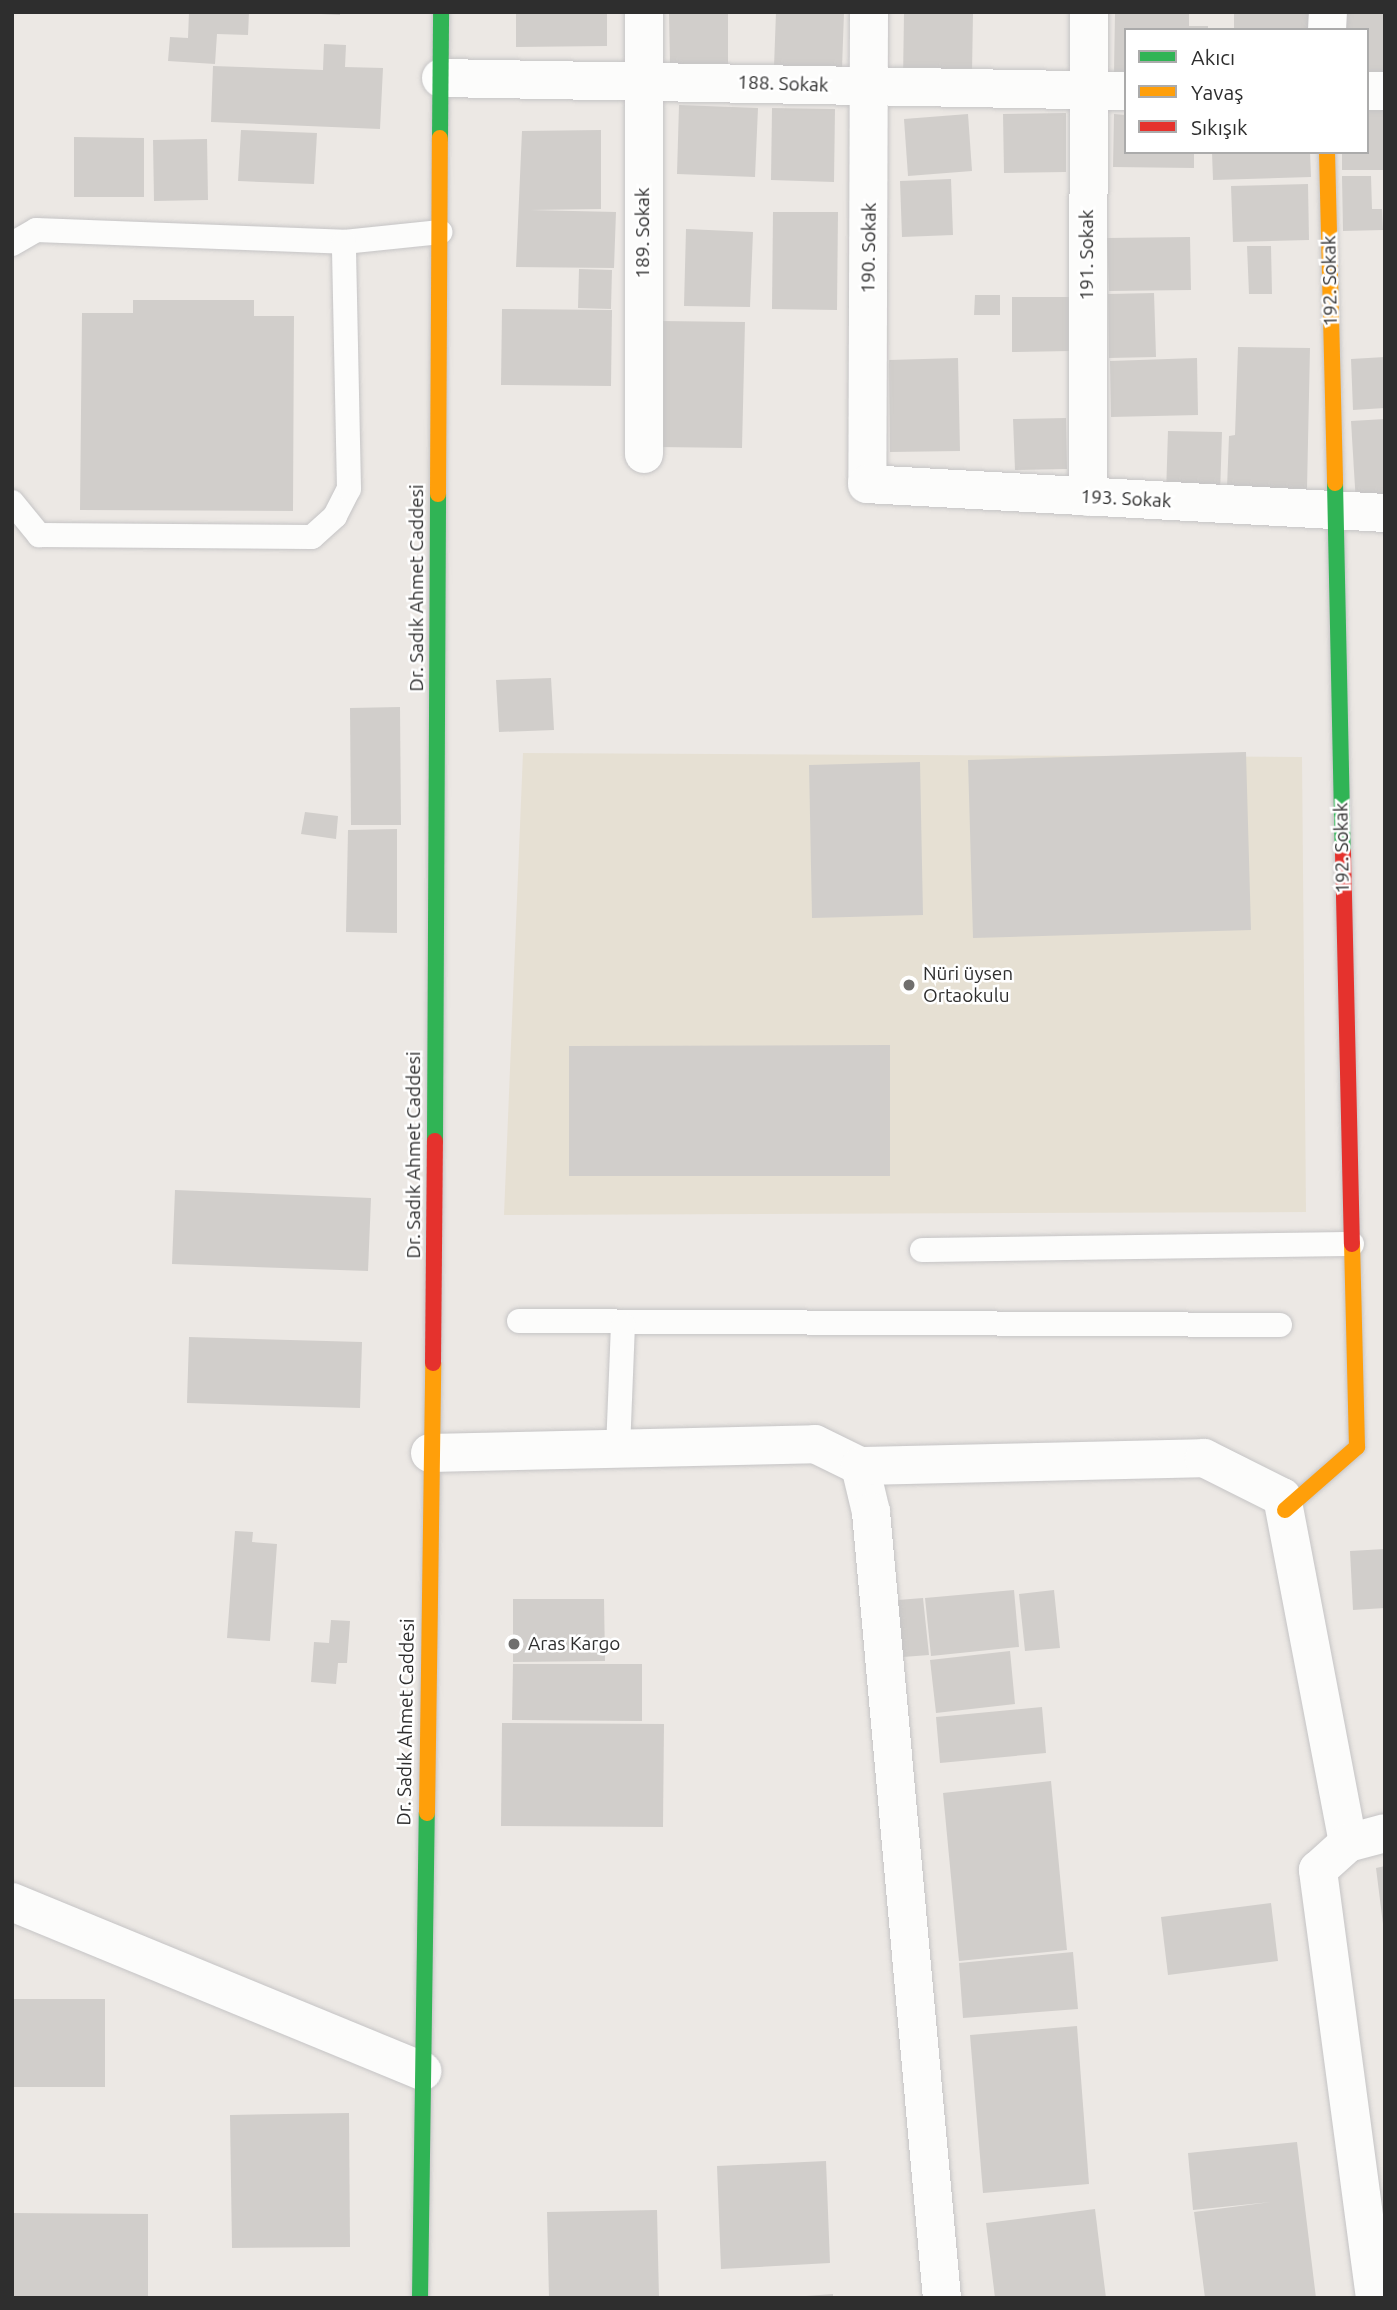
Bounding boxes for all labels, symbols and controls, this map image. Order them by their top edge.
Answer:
legend [1124,28,1369,154]
text: Akıcı [1191,45,1235,69]
street label: 188. Sokak [737,71,829,97]
text: Yavaş [1191,80,1243,104]
text: Sıkışık [1191,115,1248,139]
street label: 189. Sokak [632,187,654,279]
street label: 190. Sokak [857,202,881,294]
street label: 191. Sokak [1076,209,1098,301]
street label: 192. Sokak [1318,235,1342,327]
street label: Dr. Sadık Ahmet Caddesi [406,484,428,692]
street label: 193. Sokak [1080,485,1172,513]
street label: 192. Sokak [1330,802,1354,894]
place label: Nüri üysen Ortaokulu [923,963,1013,1007]
marker: Nüri üysen Ortaokulu [901,977,917,993]
street label: Dr. Sadık Ahmet Caddesi [403,1051,425,1259]
street label: Dr. Sadık Ahmet Caddesi [393,1618,419,1826]
place label: Aras Kargo [528,1633,620,1655]
marker: Aras Kargo [506,1636,522,1652]

